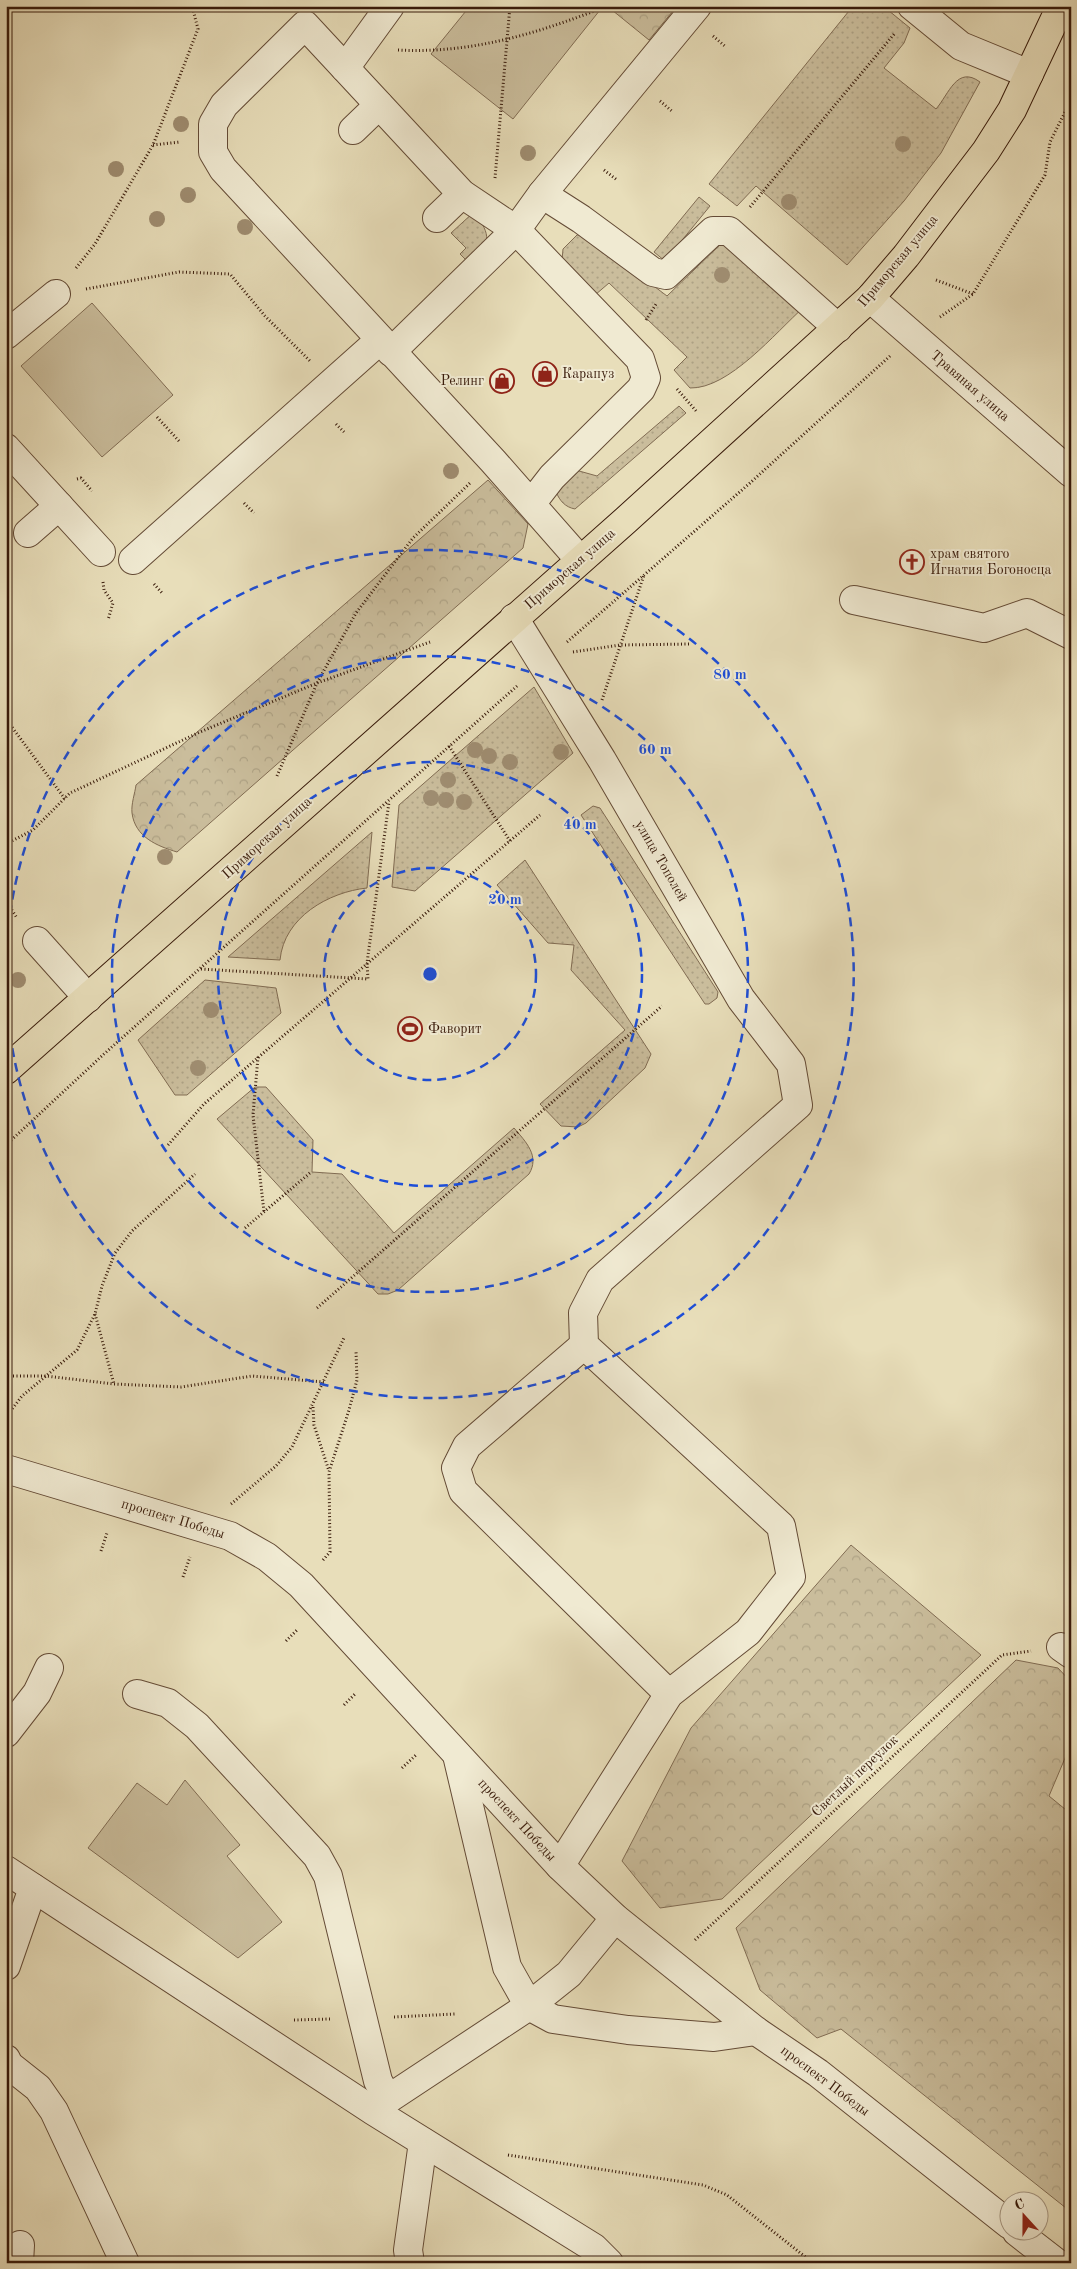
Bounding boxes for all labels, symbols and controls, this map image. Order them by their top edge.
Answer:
street label: Приморская улица [856,212,940,310]
street label: Травяная улица [928,348,1012,424]
shop icon: Карапуз [532,361,558,387]
place label: Карапуз [562,367,614,381]
shop icon: Релинг [489,368,515,394]
place label: Релинг [440,374,484,388]
street label: Приморская улица [522,526,618,612]
place label: храм святого Игнатия Богоносца [930,547,1051,577]
church icon: храм святого Игнатия Богоносца [899,549,925,575]
text: 80 m [713,668,747,683]
text: 60 m [638,743,672,758]
street label: Приморская улица [220,794,315,882]
text: 40 m [563,818,597,833]
street label: улица Тополей [632,818,690,904]
text: 20 m [488,893,522,908]
centre of rings [421,965,439,983]
sports icon: Фаворит [397,1016,423,1042]
place label: Фаворит [428,1022,482,1036]
street label: проспект Победы [120,1497,226,1541]
street label: Светлый переулок [809,1733,901,1819]
street label: проспект Победы [475,1776,559,1864]
street label: проспект Победы [778,2043,872,2119]
north arrow [1000,2192,1050,2242]
text: С [1013,2197,1027,2213]

